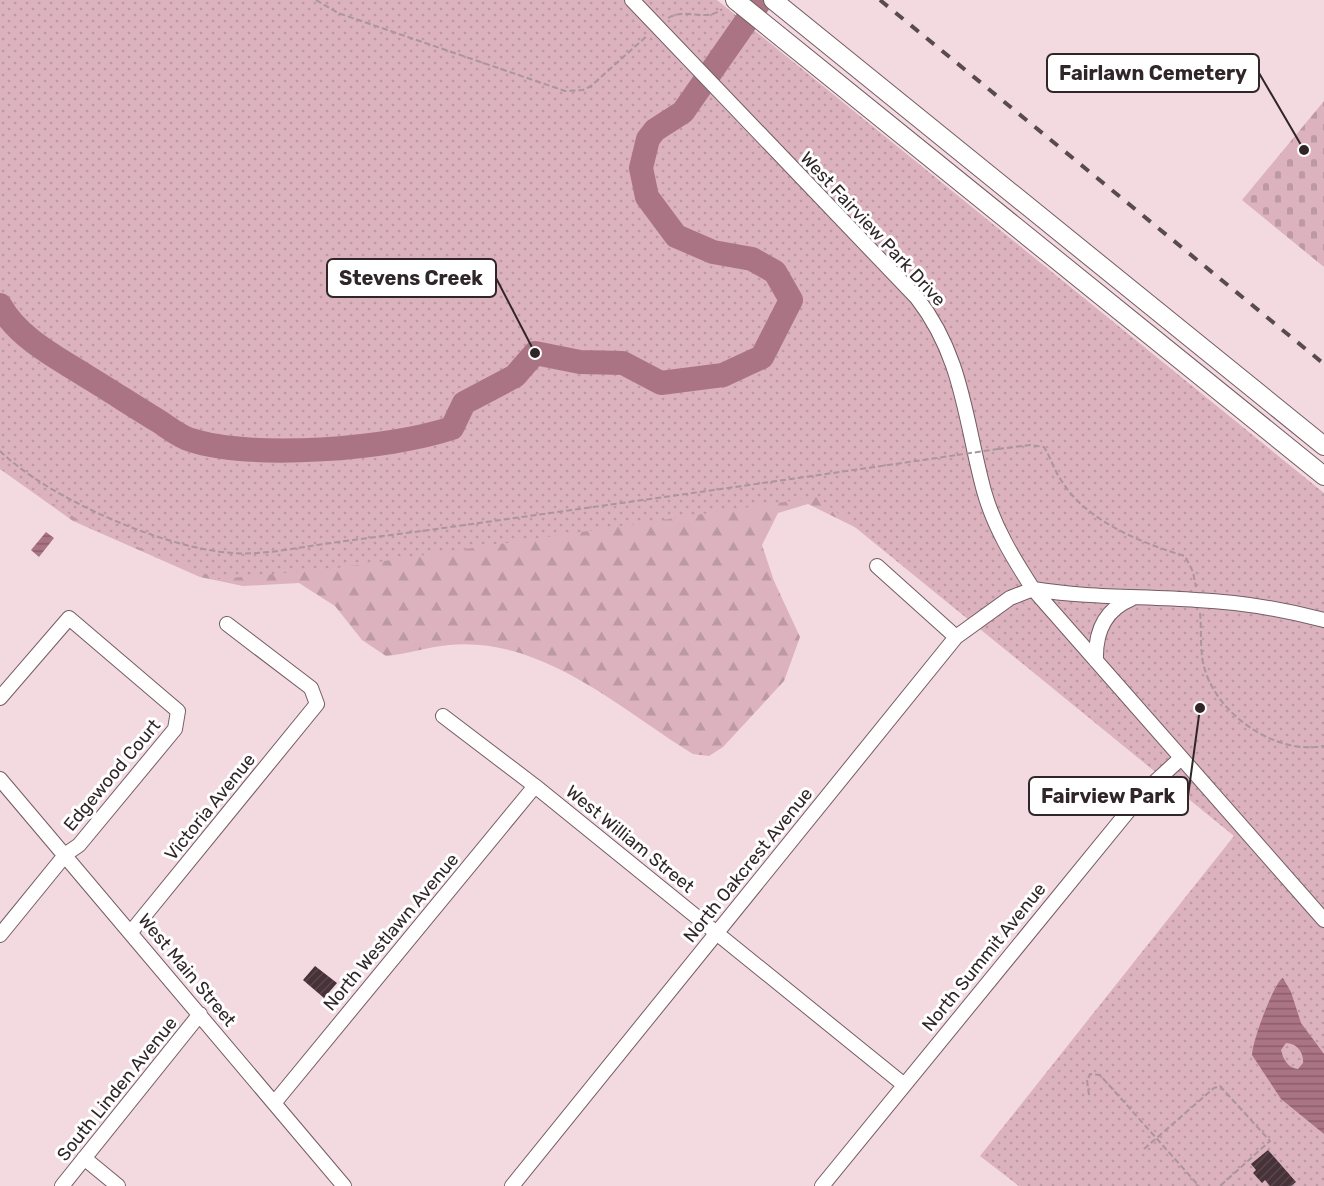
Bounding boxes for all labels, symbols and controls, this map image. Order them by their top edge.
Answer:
callout: Fairlawn Cemetery [1047,54,1259,92]
text: Fairlawn Cemetery [1059,61,1247,85]
street label: West Fairview Park Drive [796,147,950,311]
callout: Stevens Creek [327,259,496,297]
text: Stevens Creek [339,266,483,290]
street label: Edgewood Court [59,715,165,835]
street label: Victoria Avenue [160,749,260,865]
callout: Fairview Park [1029,777,1188,815]
street label: West William Street [561,781,699,897]
street label: North Oakcrest Avenue [679,783,817,947]
text: Fairview Park [1041,784,1175,808]
street label: North Westlawn Avenue [319,849,463,1015]
street label: North Summit Avenue [917,878,1051,1036]
street label: West Main Street [133,909,241,1031]
street label: South Linden Avenue [52,1013,182,1165]

